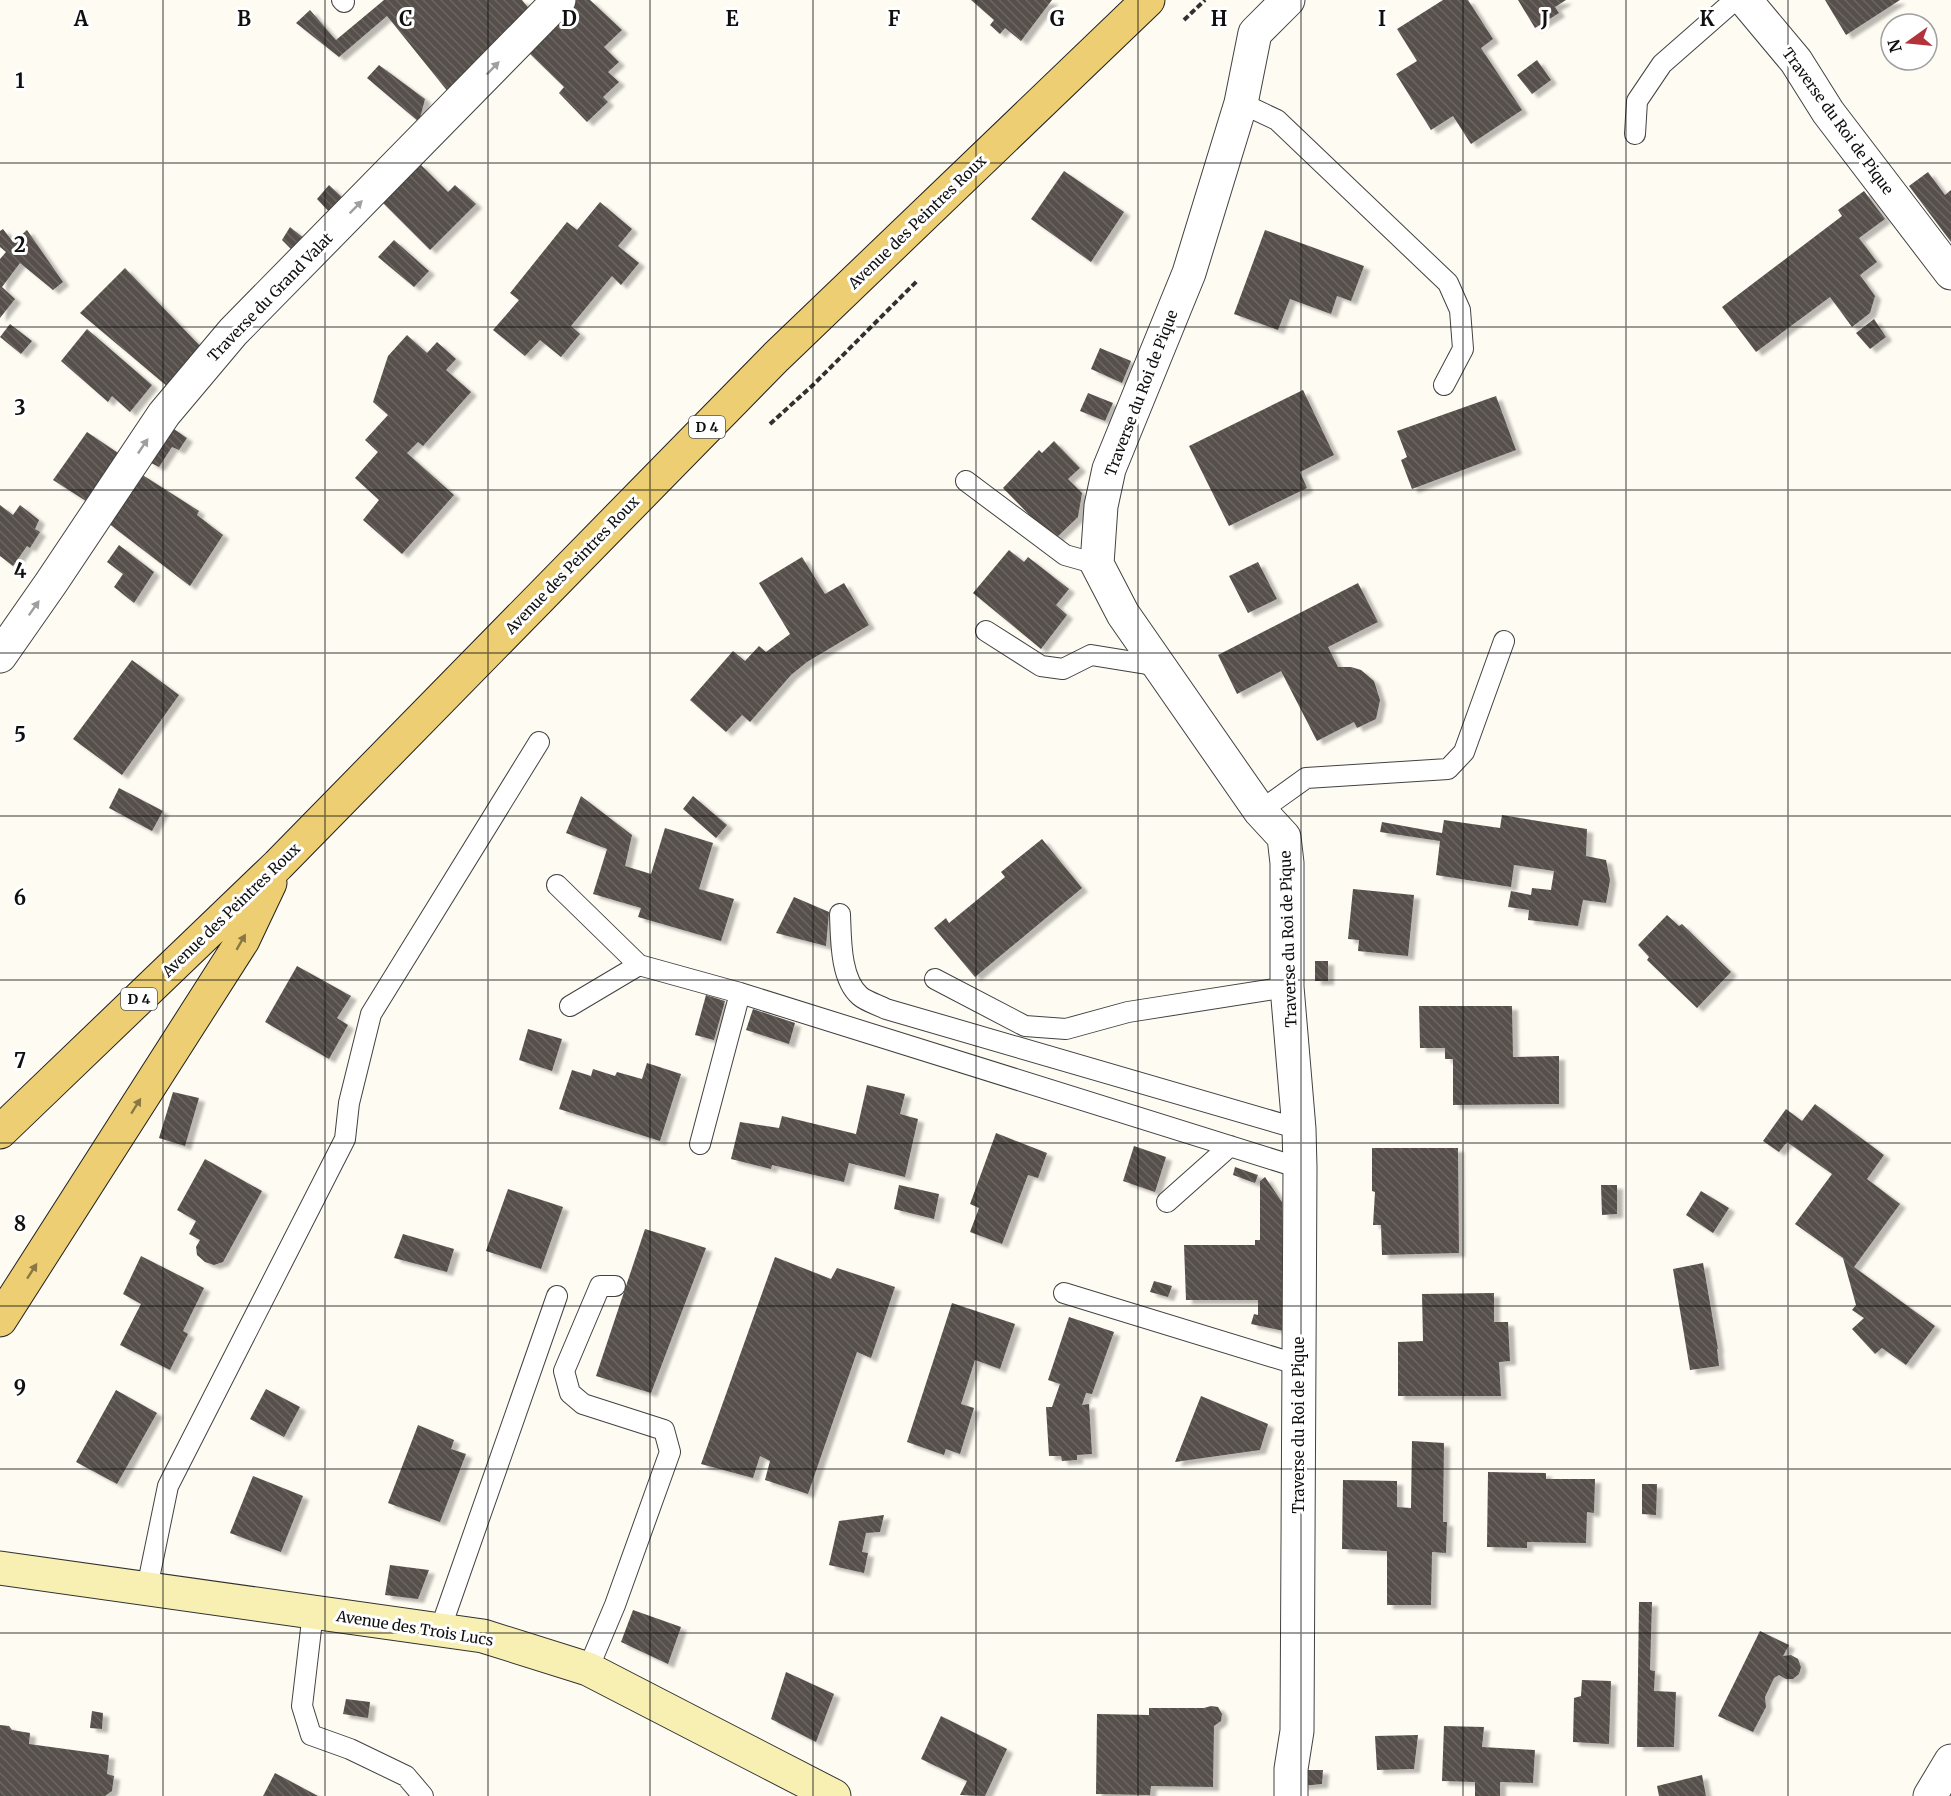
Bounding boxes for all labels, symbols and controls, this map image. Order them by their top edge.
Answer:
text: A [73,6,89,31]
text: B [237,6,251,31]
text: C [399,6,413,31]
text: D [561,6,577,31]
text: E [725,6,739,31]
text: F [888,6,901,31]
text: G [1050,6,1065,31]
text: H [1211,6,1227,31]
text: I [1378,6,1386,31]
text: J [1540,6,1549,31]
text: K [1700,6,1715,31]
north arrow [1879,12,1939,72]
text: N [1883,37,1906,55]
street label: Traverse du Roi de Pique [1778,44,1898,198]
one-way arrow [485,62,499,76]
text: 1 [15,68,25,93]
street label: Avenue des Peintres Roux [843,151,990,294]
one-way arrow [349,200,363,215]
street label: Traverse du Grand Valat [203,228,337,365]
text: 2 [14,232,26,257]
street label: Traverse du Roi de Pique [1100,307,1182,479]
text: 3 [14,395,26,420]
road number: D 4 [689,416,725,438]
one-way arrow [137,439,149,455]
street label: Avenue des Peintres Roux [500,492,643,639]
text: 4 [14,558,27,583]
one-way arrow [28,601,40,617]
text: 5 [14,722,26,747]
street label: Avenue des Peintres Roux [157,839,304,982]
street label: Traverse du Roi de Pique [1275,850,1301,1028]
text: 6 [14,885,26,910]
one-way arrow [236,933,246,950]
road number: D 4 [121,988,157,1010]
text: 7 [14,1048,26,1073]
one-way arrow [131,1098,142,1115]
text: 8 [14,1211,26,1236]
one-way arrow [26,1263,37,1279]
street label: Traverse du Roi de Pique [1289,1336,1308,1513]
text: 9 [14,1375,26,1400]
street label: Avenue des Trois Lucs [334,1606,495,1650]

